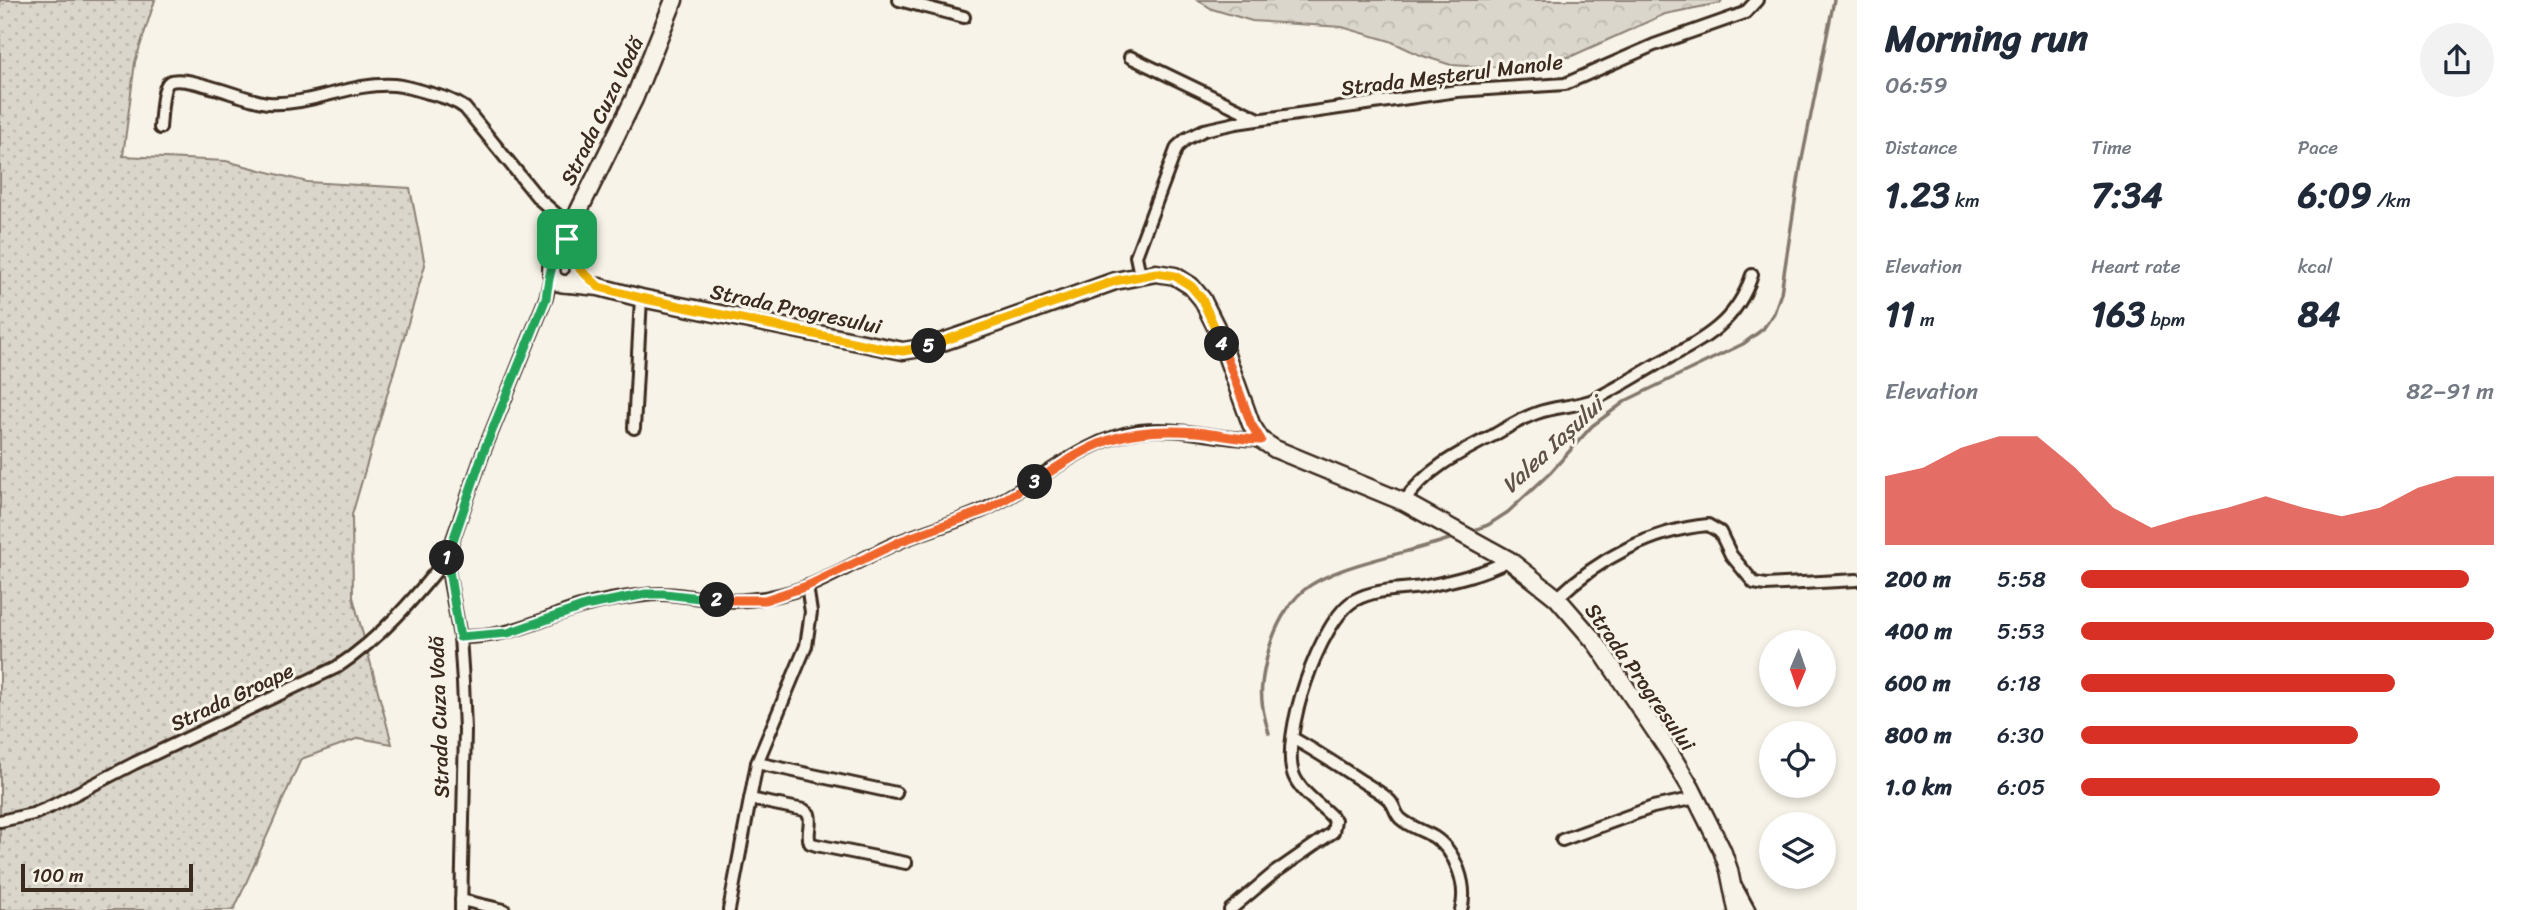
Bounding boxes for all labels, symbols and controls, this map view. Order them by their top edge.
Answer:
text: Morning run [1885,5,2088,72]
button: share [2420,23,2494,97]
street label: Strada Cuza Vodă [549,29,655,192]
street label: Strada Meșterul Manole [1339,43,1565,107]
text: 06:59 [1885,65,1948,106]
text: Distance [1885,131,1957,164]
text: Time [2091,131,2132,164]
text: Pace [2298,131,2338,164]
text: 1.23 [1885,164,1950,226]
text: 7:34 [2091,164,2163,226]
text: 6:09 [2298,164,2372,226]
text: km [1950,184,1980,217]
text: /km [2372,184,2411,217]
pin [537,209,597,269]
icon: arrive [548,220,586,258]
text: Elevation [1885,250,1962,283]
text: Heart rate [2091,250,2181,283]
text: kcal [2298,250,2332,283]
street label: Strada Progresului [707,272,886,346]
text: 11 [1885,283,1915,345]
text: 163 [2091,283,2145,345]
text: 84 [2298,283,2341,345]
text: m [1915,303,1935,336]
text: bpm [2145,303,2185,336]
pin: 4 [1204,326,1240,362]
text: 4 [1216,327,1227,360]
pin: 5 [912,328,946,364]
text: 5 [923,329,934,362]
text: Elevation [1885,371,1978,412]
text: 82–91 m [2406,371,2494,412]
water label: Valea Iașului [1491,383,1617,504]
pin: 3 [1018,464,1052,500]
text: 3 [1029,465,1040,498]
pin: 1 [430,540,464,576]
text: 1 [442,541,451,574]
text: 200 m [1885,559,1951,600]
text: 5:58 [1997,559,2046,600]
pin: 2 [700,582,734,618]
text: 2 [711,583,722,616]
street label: Strada Progresului [1574,595,1706,760]
text: 400 m [1885,611,1952,652]
text: 5:53 [1997,611,2045,652]
north arrow [1759,630,1836,707]
map controls [1759,630,1836,889]
street label: Strada Cuza Vodă [417,634,461,799]
street label: Strada Groape [164,652,301,742]
text: 600 m [1885,663,1951,704]
text: 6:18 [1997,663,2041,704]
text: 800 m [1885,715,1952,756]
text: 6:30 [1997,715,2044,756]
button: locate [1759,721,1836,798]
text: 1.0 km [1885,767,1952,808]
text: 6:05 [1997,767,2046,808]
button: layers [1759,812,1836,889]
text: 100 m [32,859,84,892]
scale bar [21,861,192,893]

